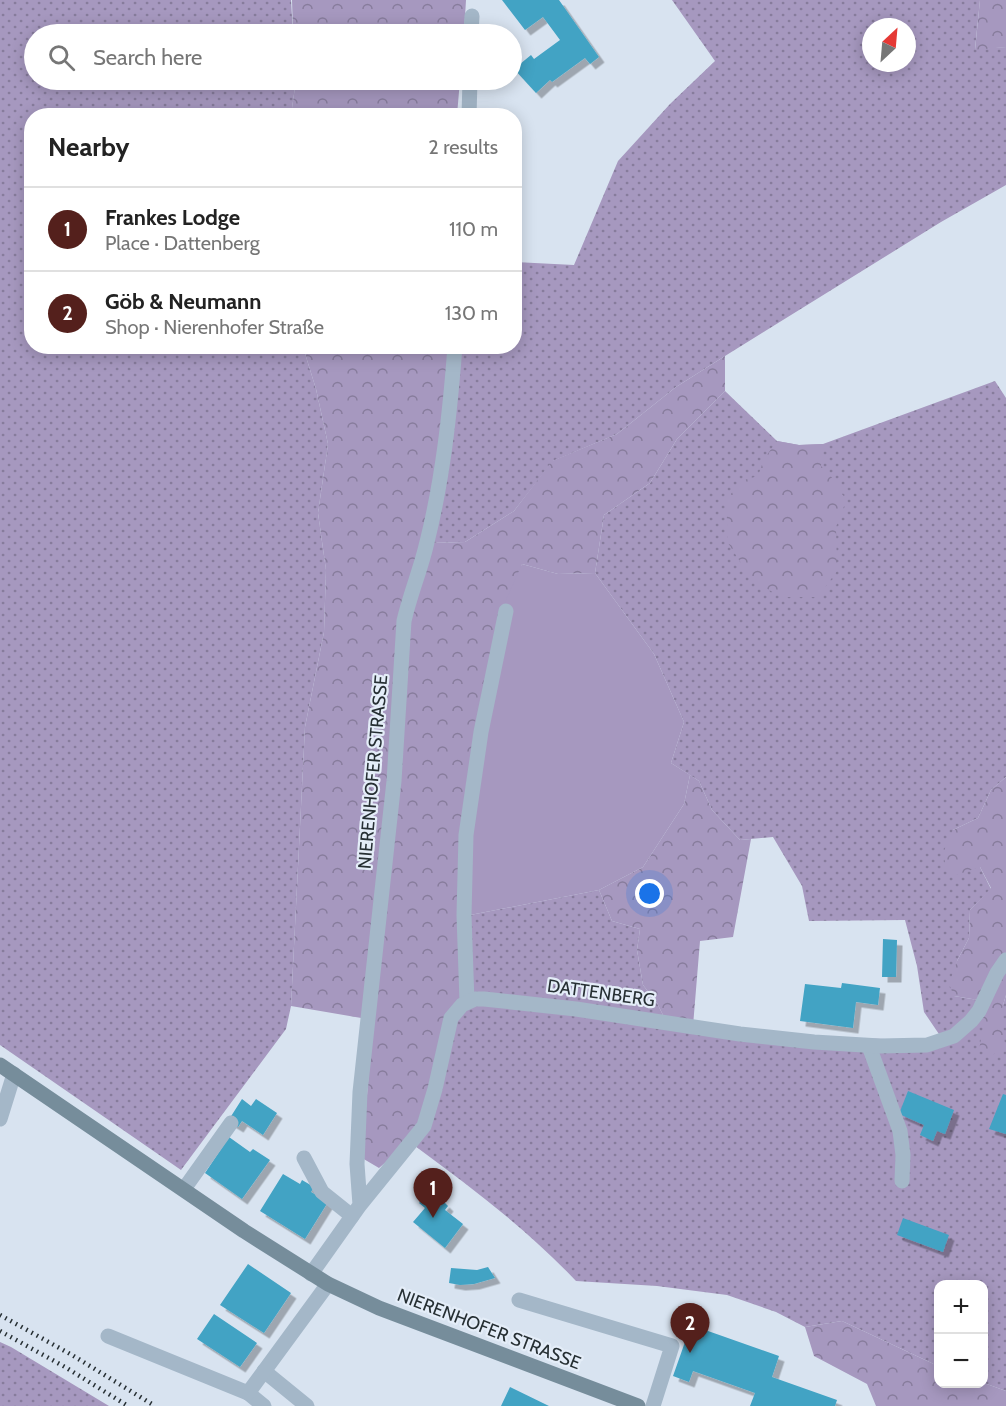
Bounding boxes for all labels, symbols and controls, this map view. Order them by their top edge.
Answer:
north arrow [862,18,916,72]
search box [24,24,522,90]
icon: search [45,41,78,74]
text: Search here [93,44,202,71]
text: Nearby [48,131,129,163]
text: 2 results [428,135,498,159]
text: Frankes Lodge [105,204,240,231]
text: 1 [64,217,71,241]
text: 110 m [449,217,498,241]
text: Place · Dattenberg [105,231,260,255]
text: Göb & Neumann [105,288,261,315]
text: 2 [62,301,73,325]
text: 130 m [445,301,498,325]
text: Shop · Nierenhofer Straße [105,315,324,339]
street label: NIERENHOFER STRASSE [354,674,392,870]
your location [635,879,664,908]
street label: DATTENBERG [546,975,656,1011]
pin: 1 [414,1168,452,1218]
map controls [934,1280,988,1388]
button: + [934,1280,988,1334]
street label: NIERENHOFER STRASSE [394,1284,584,1374]
pin: 2 [670,1304,710,1353]
button: − [934,1334,988,1388]

